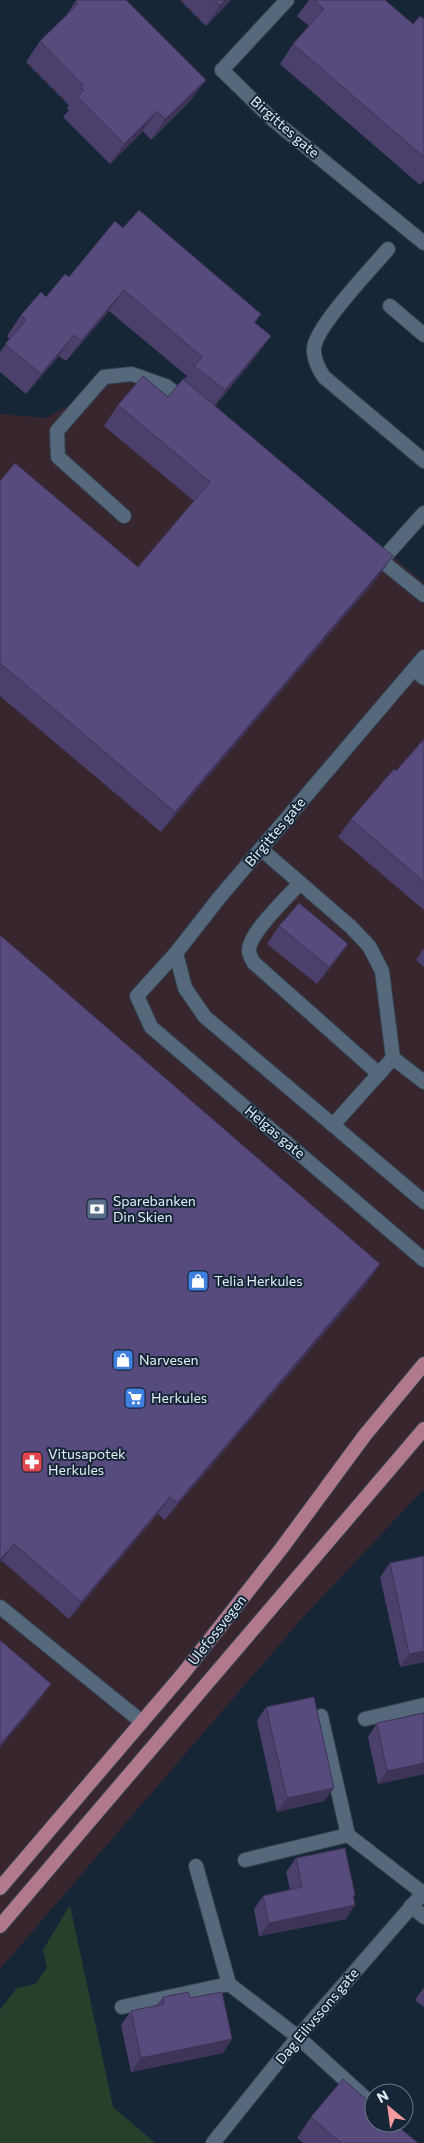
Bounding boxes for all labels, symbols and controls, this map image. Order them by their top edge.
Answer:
street label: Birgittes gate [248,92,323,161]
street label: Birgittes gate [241,794,308,870]
street label: Helgas gate [242,1102,309,1162]
place label: Sparebanken Din Skien [113,1192,196,1225]
bank icon: Sparebanken Din Skien [85,1197,109,1221]
shop icon: Telia Herkules [186,1269,210,1293]
place label: Telia Herkules [214,1272,303,1289]
shop icon: Narvesen [111,1348,135,1372]
place label: Narvesen [139,1351,199,1368]
supermarket icon: Herkules [123,1386,147,1410]
place label: Herkules [151,1389,207,1406]
place label: Vitusapotek Herkules [48,1445,126,1478]
pharmacy icon: Vitusapotek Herkules [20,1450,44,1474]
street label: Ulefossvegen [184,1591,249,1668]
street label: Dag Eilivssons gate [272,1964,362,2067]
north arrow [364,2083,414,2133]
text: N [374,2086,391,2106]

